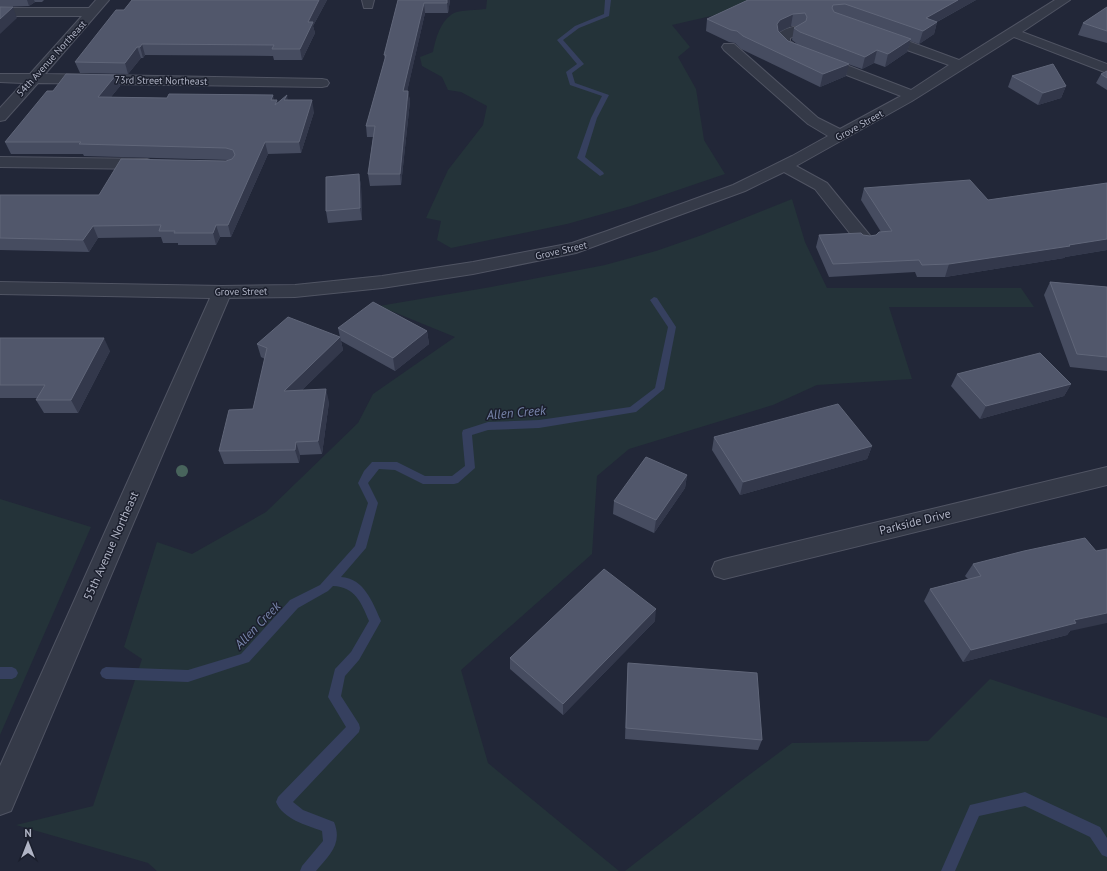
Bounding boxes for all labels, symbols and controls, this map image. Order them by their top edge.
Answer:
street label: 54th Avenue Northeast [14,17,89,99]
street label: 73rd Street Northeast [114,73,208,88]
street label: Grove Street [833,107,886,144]
street label: Grove Street [534,238,589,263]
street label: Grove Street [215,285,268,298]
water label: Allen Creek [485,401,547,424]
street label: 55th Avenue Northeast [80,489,141,603]
street label: Parkside Drive [878,505,952,538]
water label: Allen Creek [230,597,285,653]
north arrow [8,823,48,863]
text: N [24,826,32,840]

